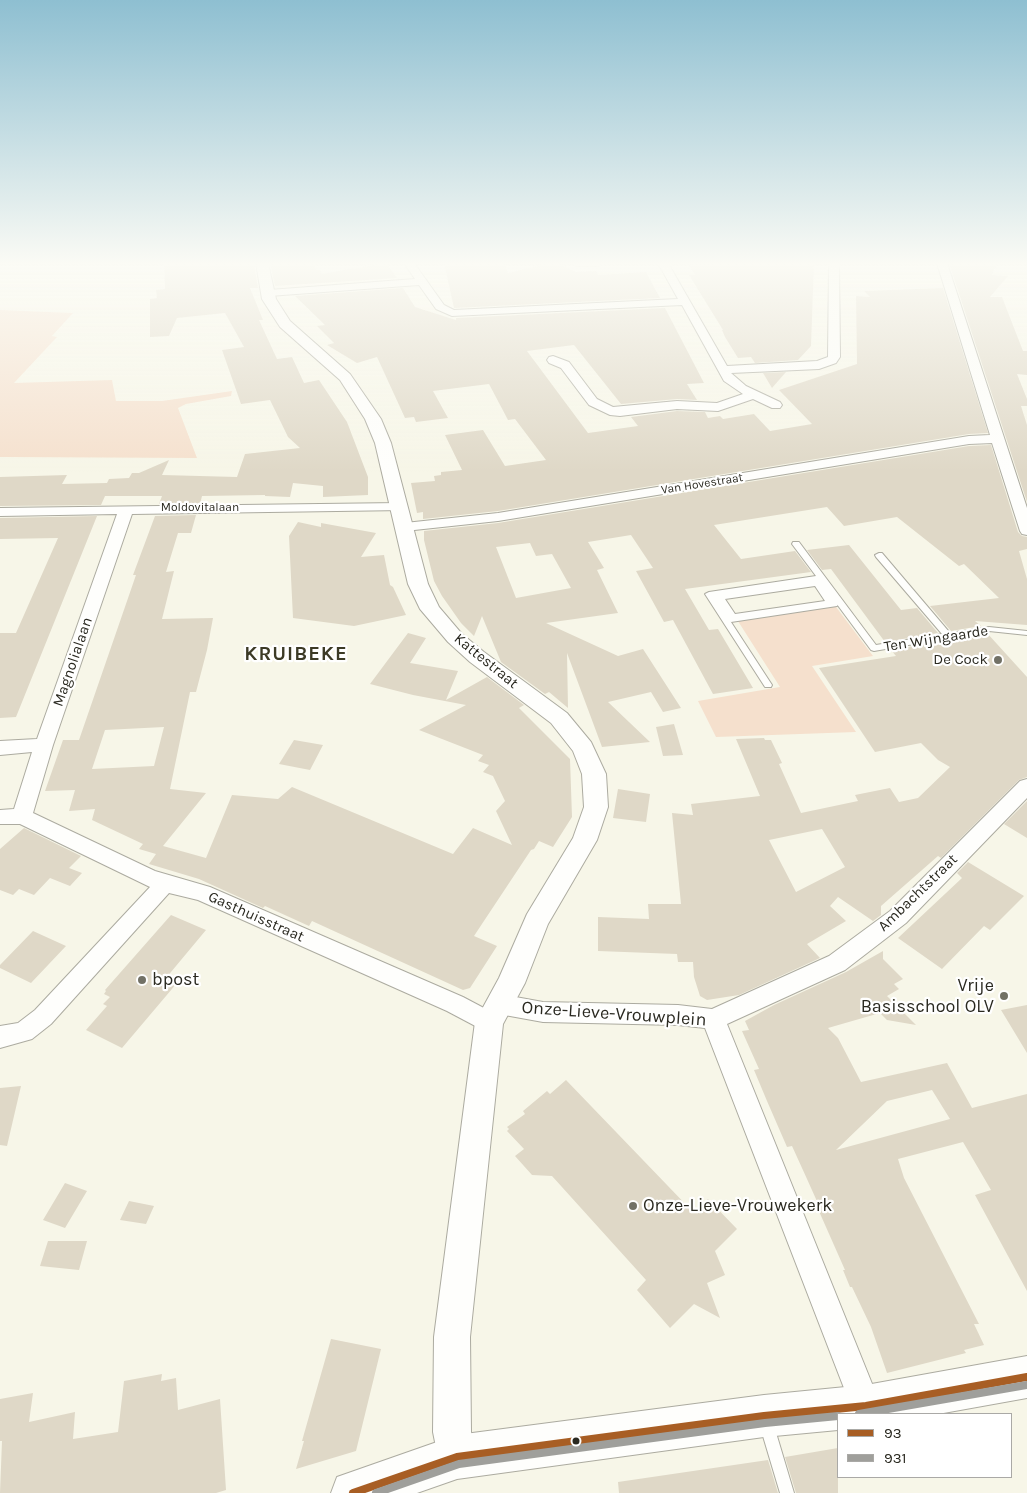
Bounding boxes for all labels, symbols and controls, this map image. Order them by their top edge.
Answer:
street label: Van Hovestraat [660,470,744,498]
street label: Moldovitalaan [161,501,239,515]
street label: Magnolialaan [49,615,97,709]
street label: Ten Wijngaarde [883,622,989,656]
street label: Kattestraat [450,630,522,692]
district label: KRUIBEKE [243,642,349,666]
place label: De Cock [933,651,988,669]
marker: De Cock [992,654,1004,666]
street label: Ambachtstraat [875,851,961,935]
street label: Gasthuisstraat [205,888,307,946]
place label: bpost [152,969,199,991]
marker: bpost [136,974,148,986]
place label: Vrije Basisschool OLV [861,975,994,1018]
marker: Vrije Basisschool OLV [998,990,1010,1002]
street label: Onze-Lieve-Vrouwplein [521,997,707,1031]
place label: Onze-Lieve-Vrouwekerk [643,1195,833,1217]
marker: Onze-Lieve-Vrouwekerk [627,1200,639,1212]
legend [837,1413,1012,1478]
text: 93 [884,1424,902,1442]
unlabelled marker [571,1436,581,1446]
text: 931 [884,1449,907,1467]

